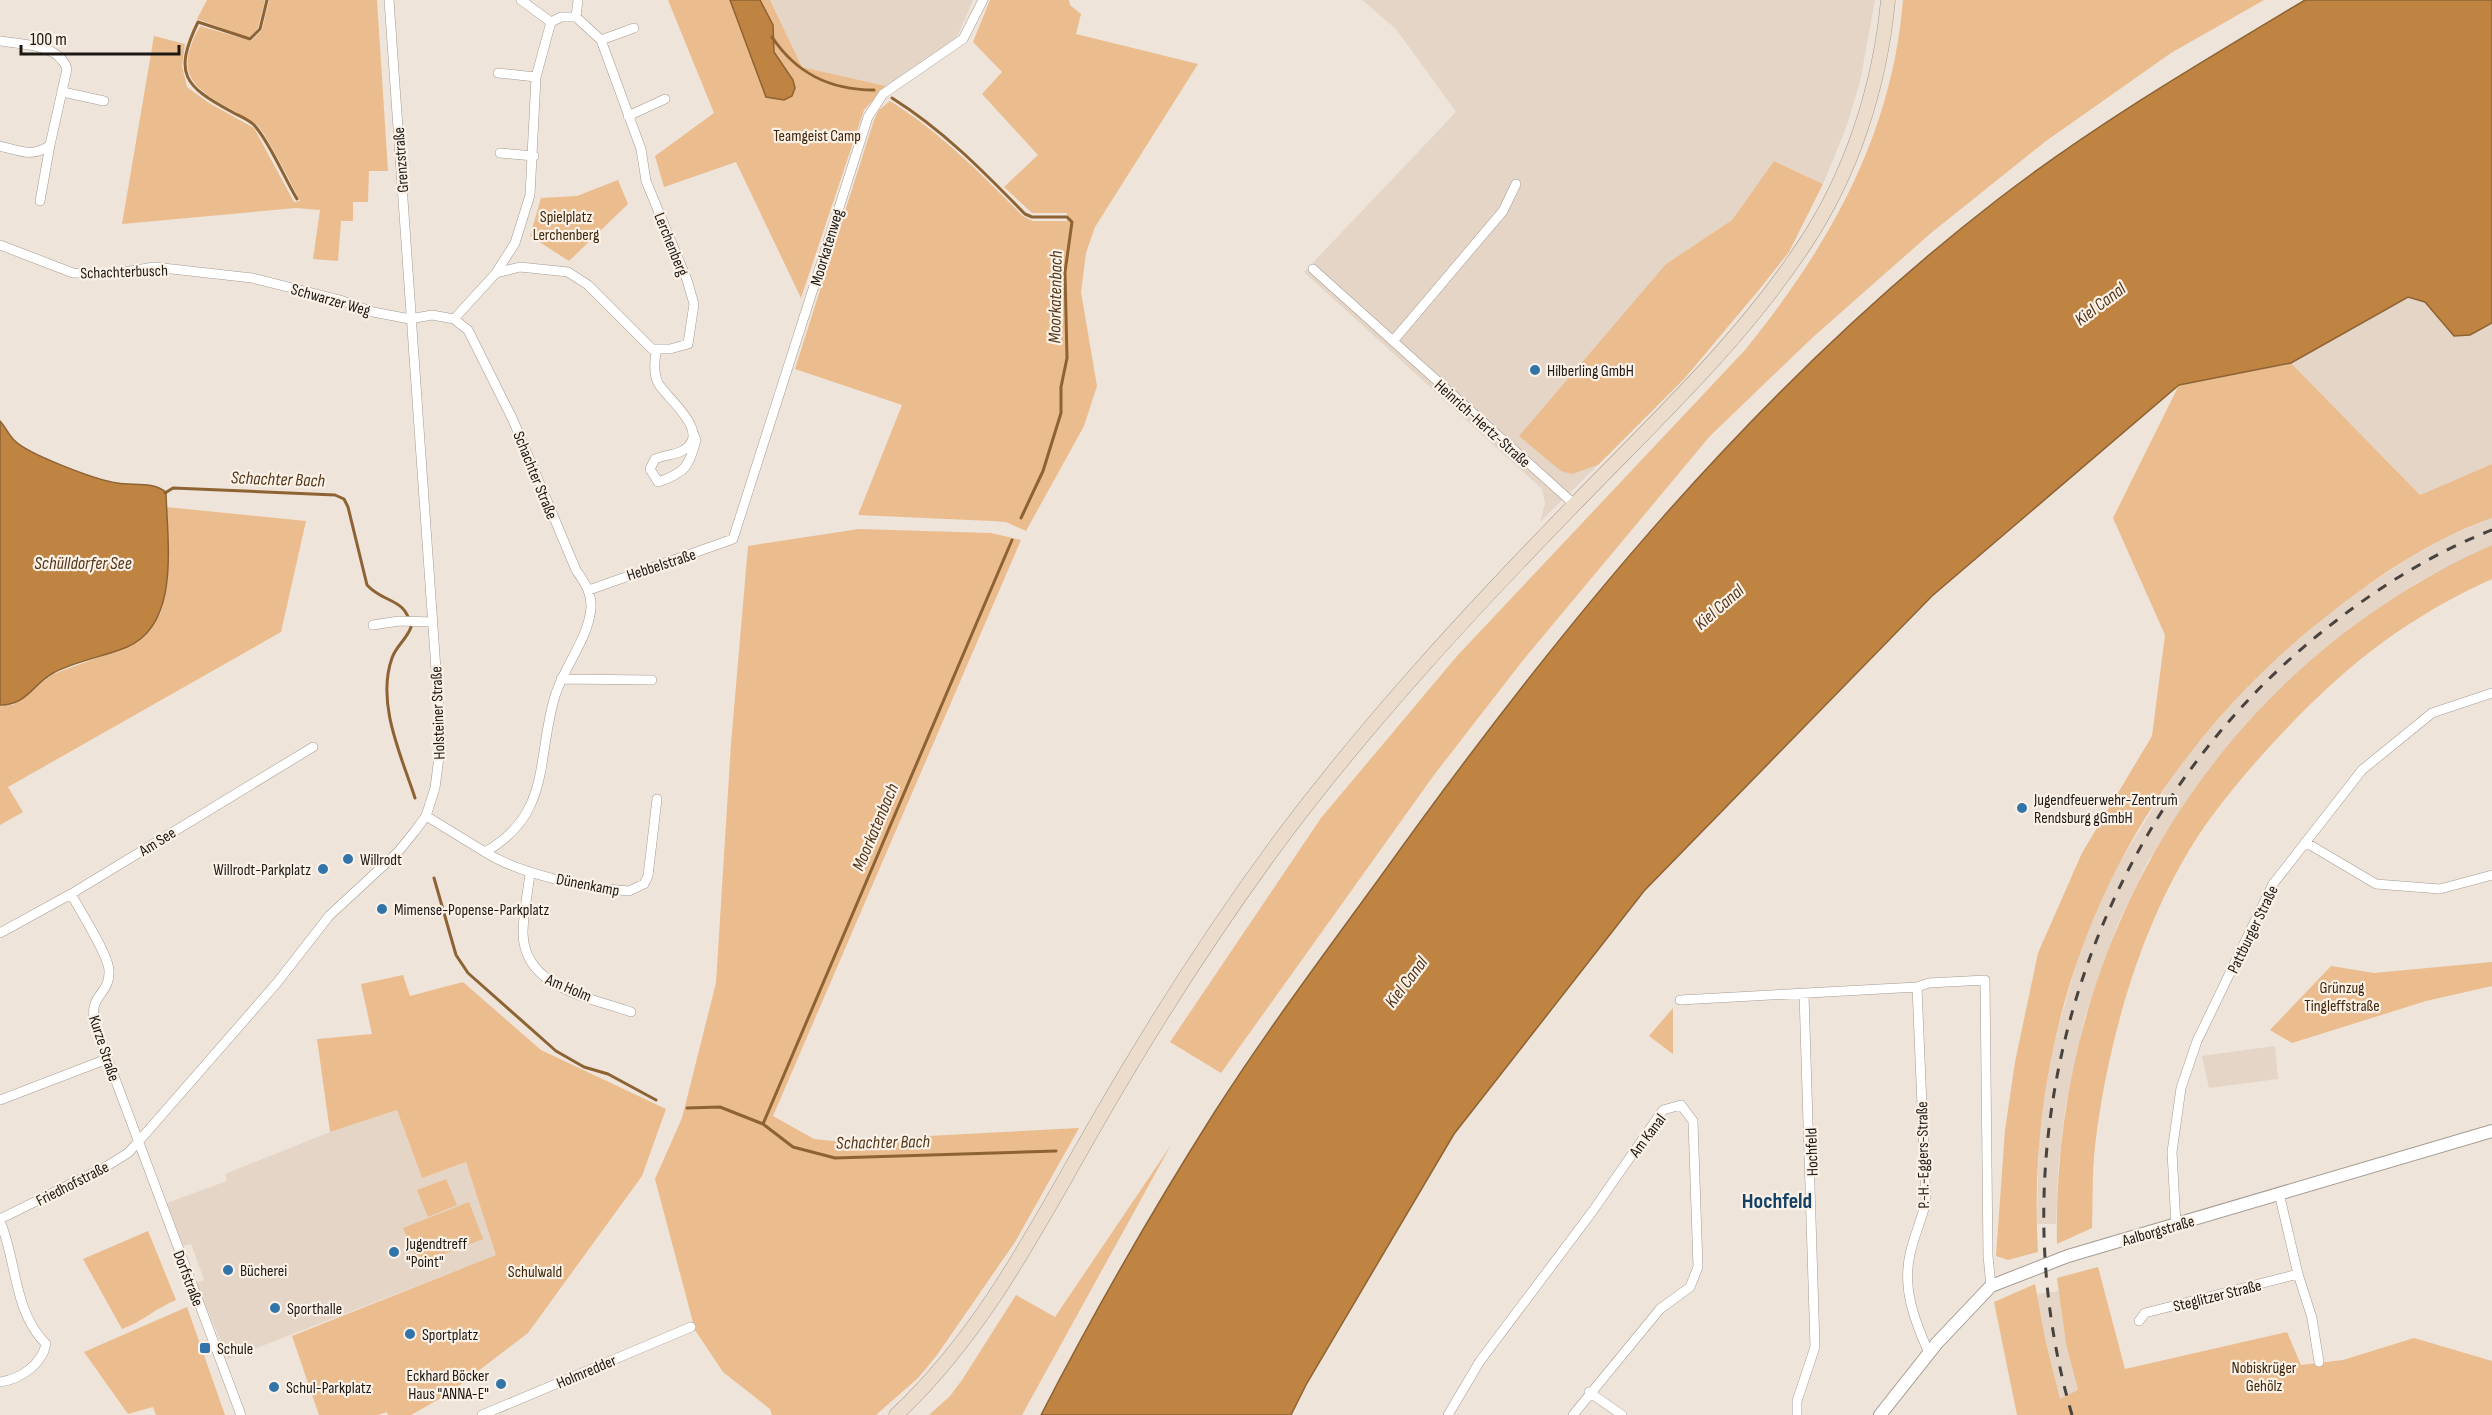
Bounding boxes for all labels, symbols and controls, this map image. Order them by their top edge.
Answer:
scale bar [21,18,178,56]
text: 100 m [30,29,67,50]
street label: Grenzstraße [390,126,413,193]
park label: Teamgeist Camp [773,127,861,146]
street label: Moorkatenweg [807,207,848,288]
park label: Spielplatz Lerchenberg [533,208,599,245]
street label: Lerchenberg [649,210,692,279]
water label: Moorkatenbach [1044,250,1067,344]
street label: Schachterbusch [80,261,168,284]
water label: Kiel Canal [2071,278,2130,330]
street label: Schwarzer Weg [289,280,372,321]
place label: Hilberling GmbH [1547,362,1634,381]
marker: Hilberling GmbH [1528,363,1542,377]
street label: Heinrich-Hertz-Straße [1430,376,1534,472]
street label: Schachter Straße [508,429,561,522]
water label: Schachter Bach [231,467,326,492]
street label: Hebbelstraße [625,545,698,586]
water label: Schülldorfer See [34,553,132,574]
water label: Kiel Canal [1690,580,1749,634]
street label: Holsteiner Straße [427,666,450,760]
water label: Moorkatenbach [848,780,903,874]
place label: Jugendfeuerwehr-Zentrum Rendsburg gGmbH [2033,791,2178,828]
marker: Jugendfeuerwehr-Zentrum Rendsburg gGmbH [2015,801,2029,815]
street label: Am See [135,824,180,861]
place label: Willrodt [360,851,402,870]
marker: Willrodt [341,852,355,866]
place label: Willrodt-Parkplatz [213,861,311,880]
marker: Willrodt-Parkplatz [316,862,330,876]
street label: Dünenkamp [555,870,621,901]
street label: Pattburger Straße [2224,883,2283,977]
place label: Mimense-Popense-Parkplatz [394,901,550,920]
marker: Mimense-Popense-Parkplatz [375,902,389,916]
water label: Kiel Canal [1380,952,1433,1012]
street label: Am Holm [542,970,594,1007]
park label: Grünzug Tingleffstraße [2304,979,2380,1016]
street label: Kurze Straße [84,1013,123,1084]
street label: P.-H.-Eggers-Straße [1913,1101,1934,1209]
street label: Am Kanal [1625,1110,1671,1162]
street label: Hochfeld [1802,1127,1823,1176]
water label: Schachter Bach [836,1131,931,1154]
street label: Friedhofstraße [33,1158,112,1211]
district label: Hochfeld [1742,1188,1812,1215]
street label: Aalborgstraße [2119,1212,2197,1251]
place label: Jugendtreff "Point" [405,1235,468,1272]
marker: Jugendtreff "Point" [387,1245,401,1259]
street label: Dorfstraße [168,1248,207,1309]
place label: Bücherei [240,1262,287,1281]
marker: Bücherei [221,1263,235,1277]
park label: Schulwald [508,1263,562,1282]
street label: Steglitzer Straße [2171,1276,2263,1317]
place label: Sporthalle [287,1300,342,1319]
marker: Sporthalle [268,1301,282,1315]
place label: Sportplatz [422,1326,479,1345]
marker: Sportplatz [403,1327,417,1341]
place label: Schule [217,1340,253,1359]
marker: Schule [198,1341,212,1355]
street label: Holmredder [554,1351,620,1393]
park label: Nobiskrüger Gehölz [2232,1359,2297,1396]
place label: Eckhard Böcker Haus "ANNA-E" [406,1367,489,1404]
marker: Eckhard Böcker Haus "ANNA-E" [494,1377,508,1391]
place label: Schul-Parkplatz [286,1379,372,1398]
marker: Schul-Parkplatz [267,1380,281,1394]

